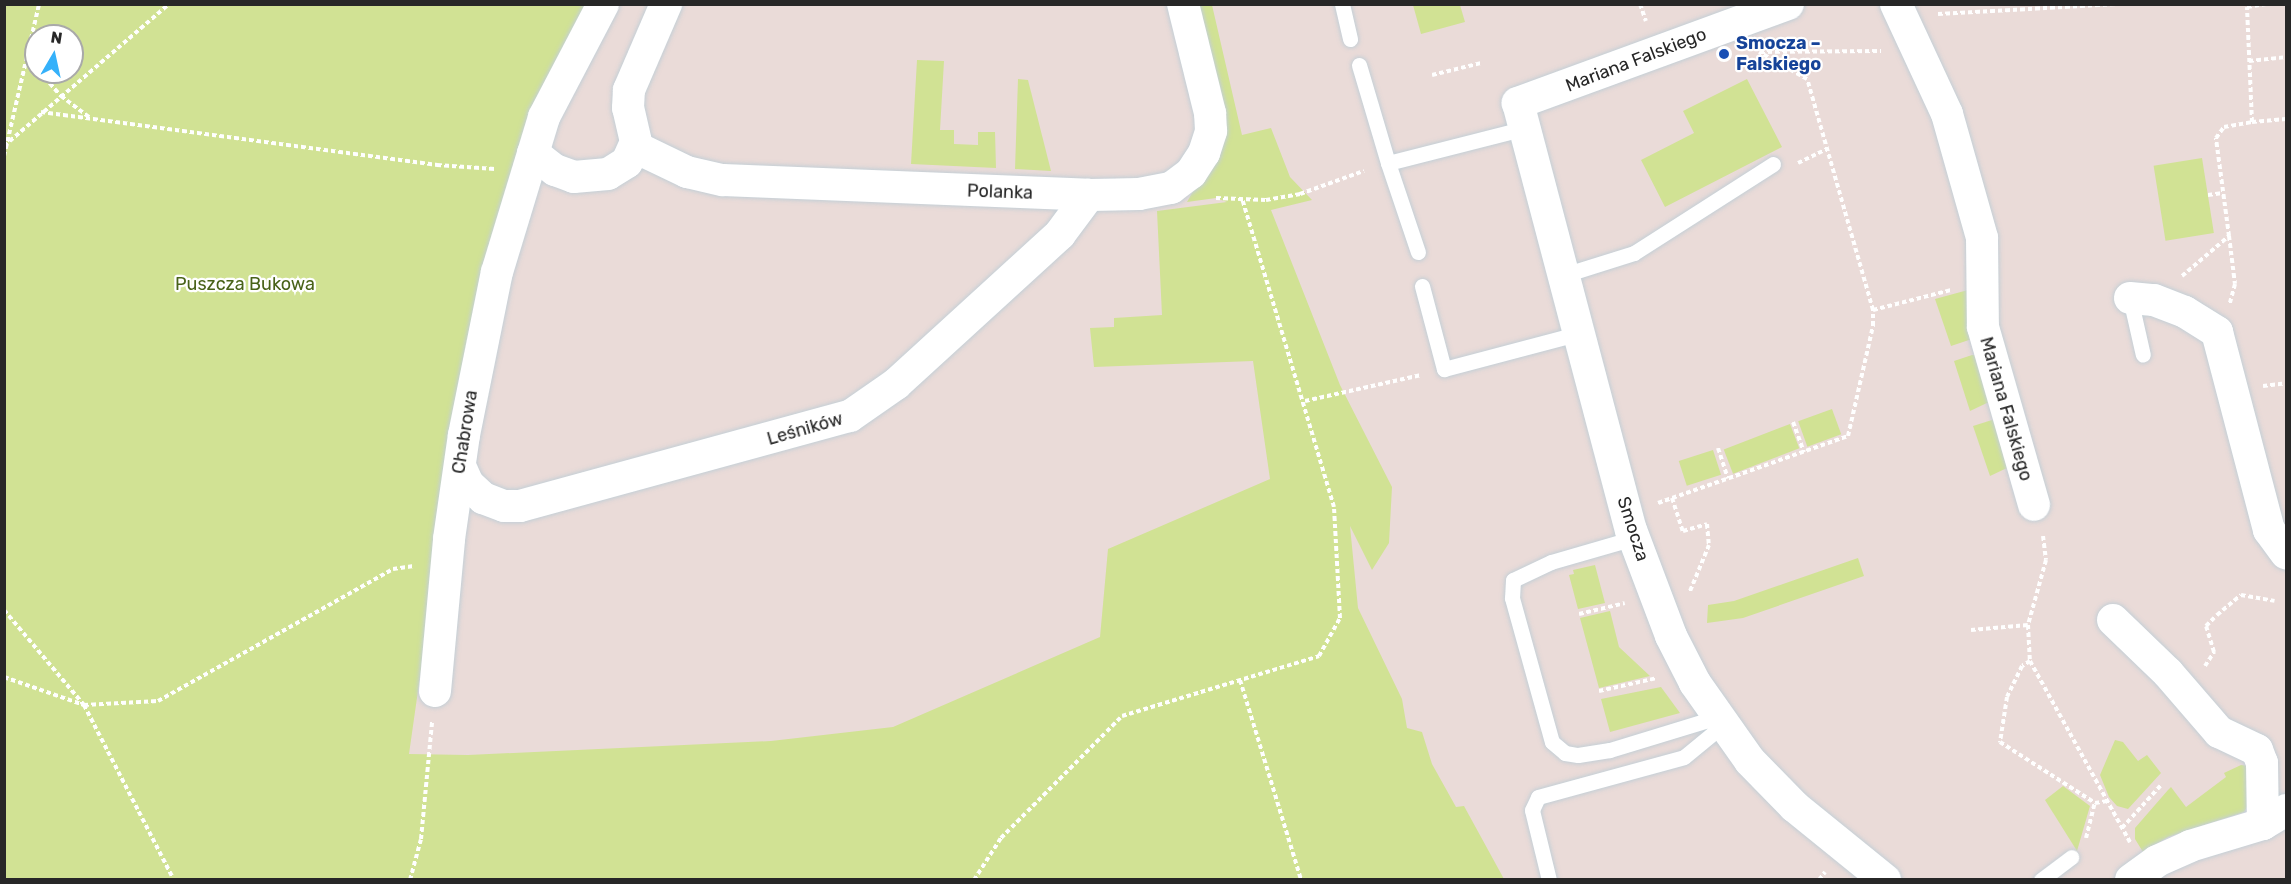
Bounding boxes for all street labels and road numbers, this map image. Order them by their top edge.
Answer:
street label: Mariana Falskiego [1563,23,1709,97]
street label: Polanka [967,180,1033,204]
street label: Mariana Falskiego [1975,334,2037,484]
street label: Chabrowa [448,389,482,475]
street label: Leśników [765,408,845,450]
street label: Smocza [1612,494,1654,564]

